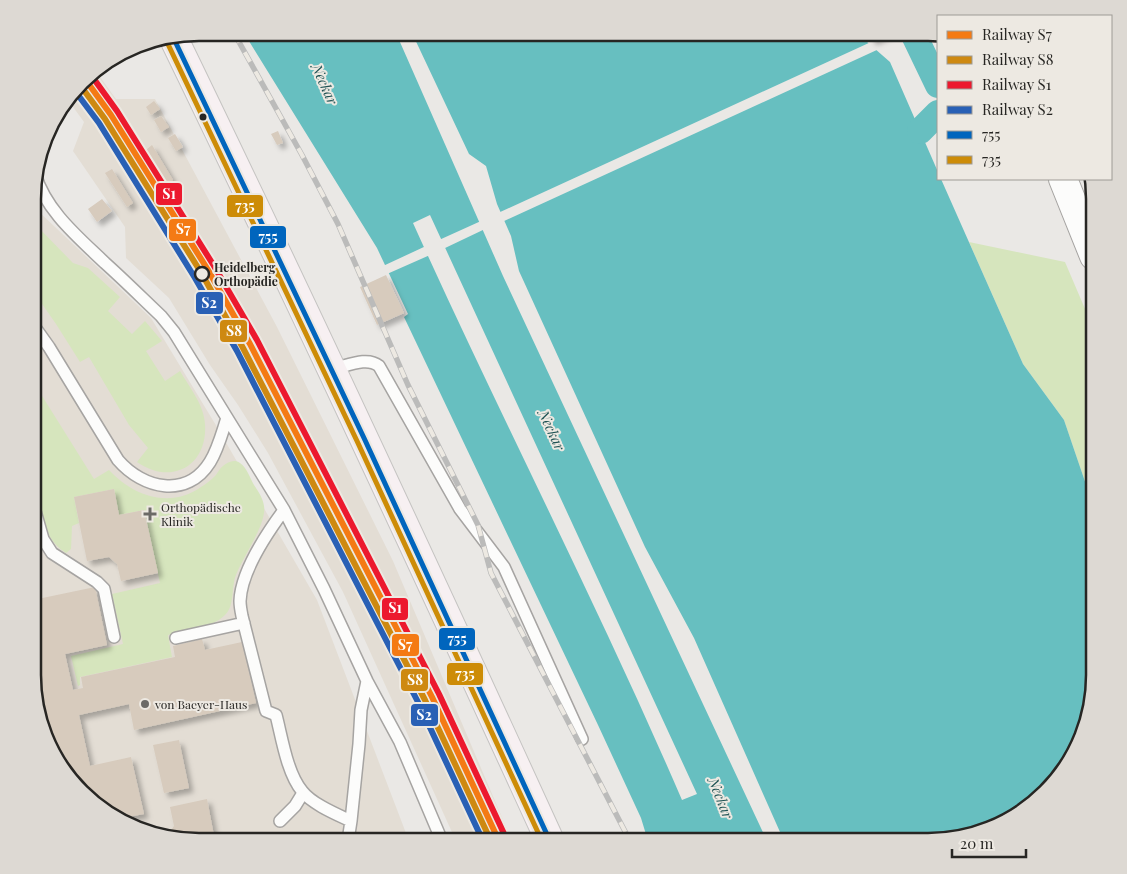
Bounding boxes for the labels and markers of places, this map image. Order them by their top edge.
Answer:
unlabelled marker [198,112,208,122]
place label: Heidelberg Orthopädie [214,259,278,289]
marker: Heidelberg Orthopädie [194,266,210,282]
place label: Orthopädische Klinik [161,499,241,529]
marker: Orthopädische Klinik [143,507,157,521]
place label: von Baeyer-Haus [154,696,247,712]
marker: von Baeyer-Haus [139,698,151,710]

